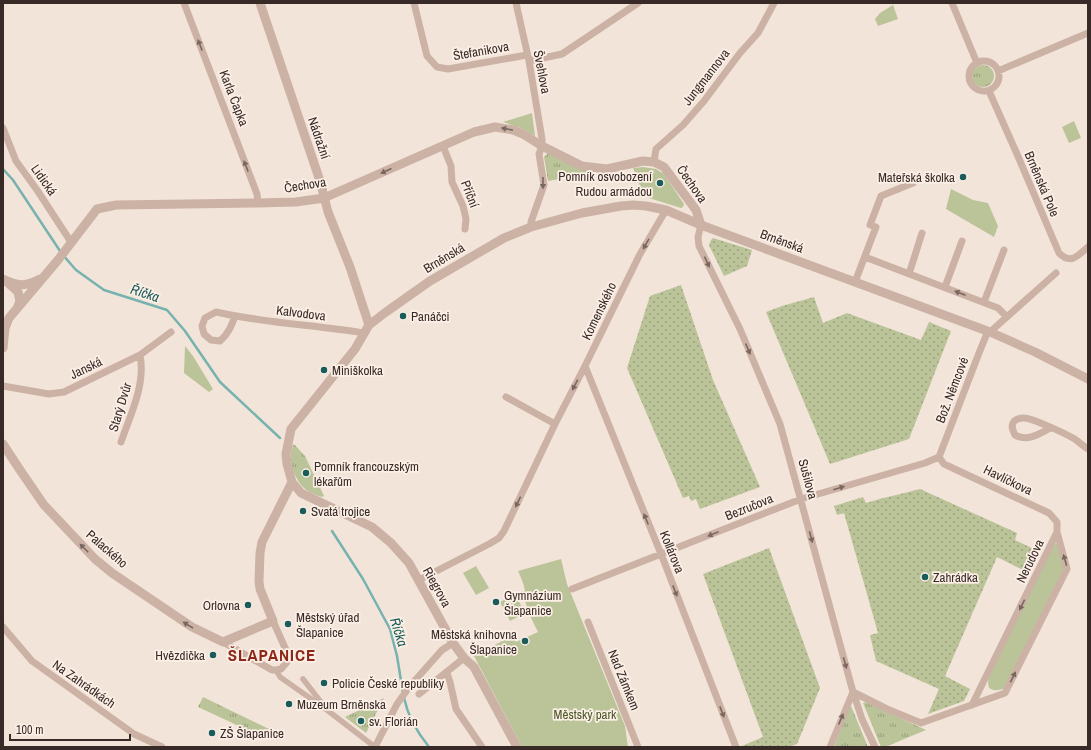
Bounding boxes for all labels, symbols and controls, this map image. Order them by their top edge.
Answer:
one-way arrow [197,38,203,50]
street label: Štefanikova [452,38,510,64]
street label: Jungmannova [679,45,733,109]
street label: Švehlova [529,49,555,95]
street label: Karla Čapka [216,68,252,128]
street label: Nádražní [304,115,334,162]
one-way arrow [501,126,513,132]
street label: Brněnská Pole [1021,149,1063,219]
one-way arrow [243,160,249,172]
street label: Lidická [27,161,61,199]
street label: Čechova [673,162,711,206]
one-way arrow [380,168,391,174]
place label: Pomník osvobození Rudou armádou [558,168,653,200]
place label: Mateřská školka [878,169,955,186]
marker: Mateřská školka [958,172,968,182]
street label: Čechova [283,173,327,197]
one-way arrow [540,177,546,190]
street label: Příční [457,178,483,211]
marker: Pomník osvobození Rudou armádou [655,178,665,188]
street label: Brněnská [758,225,806,257]
one-way arrow [642,238,649,250]
street label: Brněnská [420,239,468,277]
one-way arrow [704,257,710,268]
street label: Komenského [578,279,620,343]
water label: Říčka [128,280,162,306]
one-way arrow [954,290,966,296]
street label: Kalvodova [275,302,327,324]
place label: Panáčci [411,308,450,325]
marker: Panáčci [398,311,408,321]
one-way arrow [745,343,751,354]
street label: Janská [67,353,105,383]
street label: Bož. Němcové [932,355,972,425]
place label: Miniškolka [332,362,383,379]
marker: Miniškolka [319,365,329,375]
one-way arrow [572,379,579,391]
street label: Starý Dvůr [105,380,136,434]
street label: Sušilova [794,457,822,501]
place label: Pomník francouzským lékařům [314,458,419,490]
street label: Havlíčkova [981,461,1035,499]
marker: Pomník francouzským lékařům [301,468,311,478]
one-way arrow [833,485,845,491]
street label: Bezručova [722,490,776,524]
one-way arrow [515,496,521,508]
place label: Svatá trojice [311,503,370,520]
marker: Svatá trojice [298,506,308,516]
one-way arrow [643,512,649,524]
street label: Palackého [83,526,131,572]
street label: Kollárova [656,528,688,576]
one-way arrow [808,531,814,543]
one-way arrow [706,532,718,538]
street label: Nerudova [1012,536,1048,585]
one-way arrow [79,543,89,553]
one-way arrow [1062,554,1068,566]
street label: Riegrova [419,564,455,610]
place label: Zahrádka [933,569,978,586]
marker: Zahrádka [920,572,930,582]
one-way arrow [673,586,679,598]
place label: Gymnázium Šlapanice [504,587,562,619]
place label: Orlovna [203,597,240,614]
marker: Gymnázium Šlapanice [491,597,501,607]
one-way arrow [1018,599,1025,611]
marker: Orlovna [243,600,253,610]
place label: Městský úřad Šlapanice [296,609,359,641]
water label: Říčka [386,615,412,649]
marker: Městský úřad Šlapanice [283,619,293,629]
one-way arrow [182,621,194,628]
place label: Městská knihovna Šlapanice [431,626,517,658]
marker: Městská knihovna Šlapanice [520,636,530,646]
district label: ŠLAPANICE [228,643,316,666]
place label: Hvězdička [155,647,205,664]
street label: Nad Zámkem [604,647,644,713]
marker: Hvězdička [208,650,218,660]
street label: Na Zahrádkách [49,656,119,712]
one-way arrow [842,657,848,669]
one-way arrow [1010,671,1016,683]
place label: Policie České republiky [332,675,445,692]
marker: Policie České republiky [319,678,329,688]
place label: Muzeum Brněnska [297,696,386,713]
marker: Muzeum Brněnska [284,699,294,709]
park label: Městský park [554,706,617,723]
one-way arrow [720,707,726,719]
place label: sv. Florián [369,713,418,730]
one-way arrow [839,713,845,725]
scale bar [10,716,130,742]
marker: sv. Florián [356,716,366,726]
text: 100 m [16,722,43,738]
place label: ZŠ Šlapanice [220,725,284,742]
marker: ZŠ Šlapanice [207,728,217,738]

